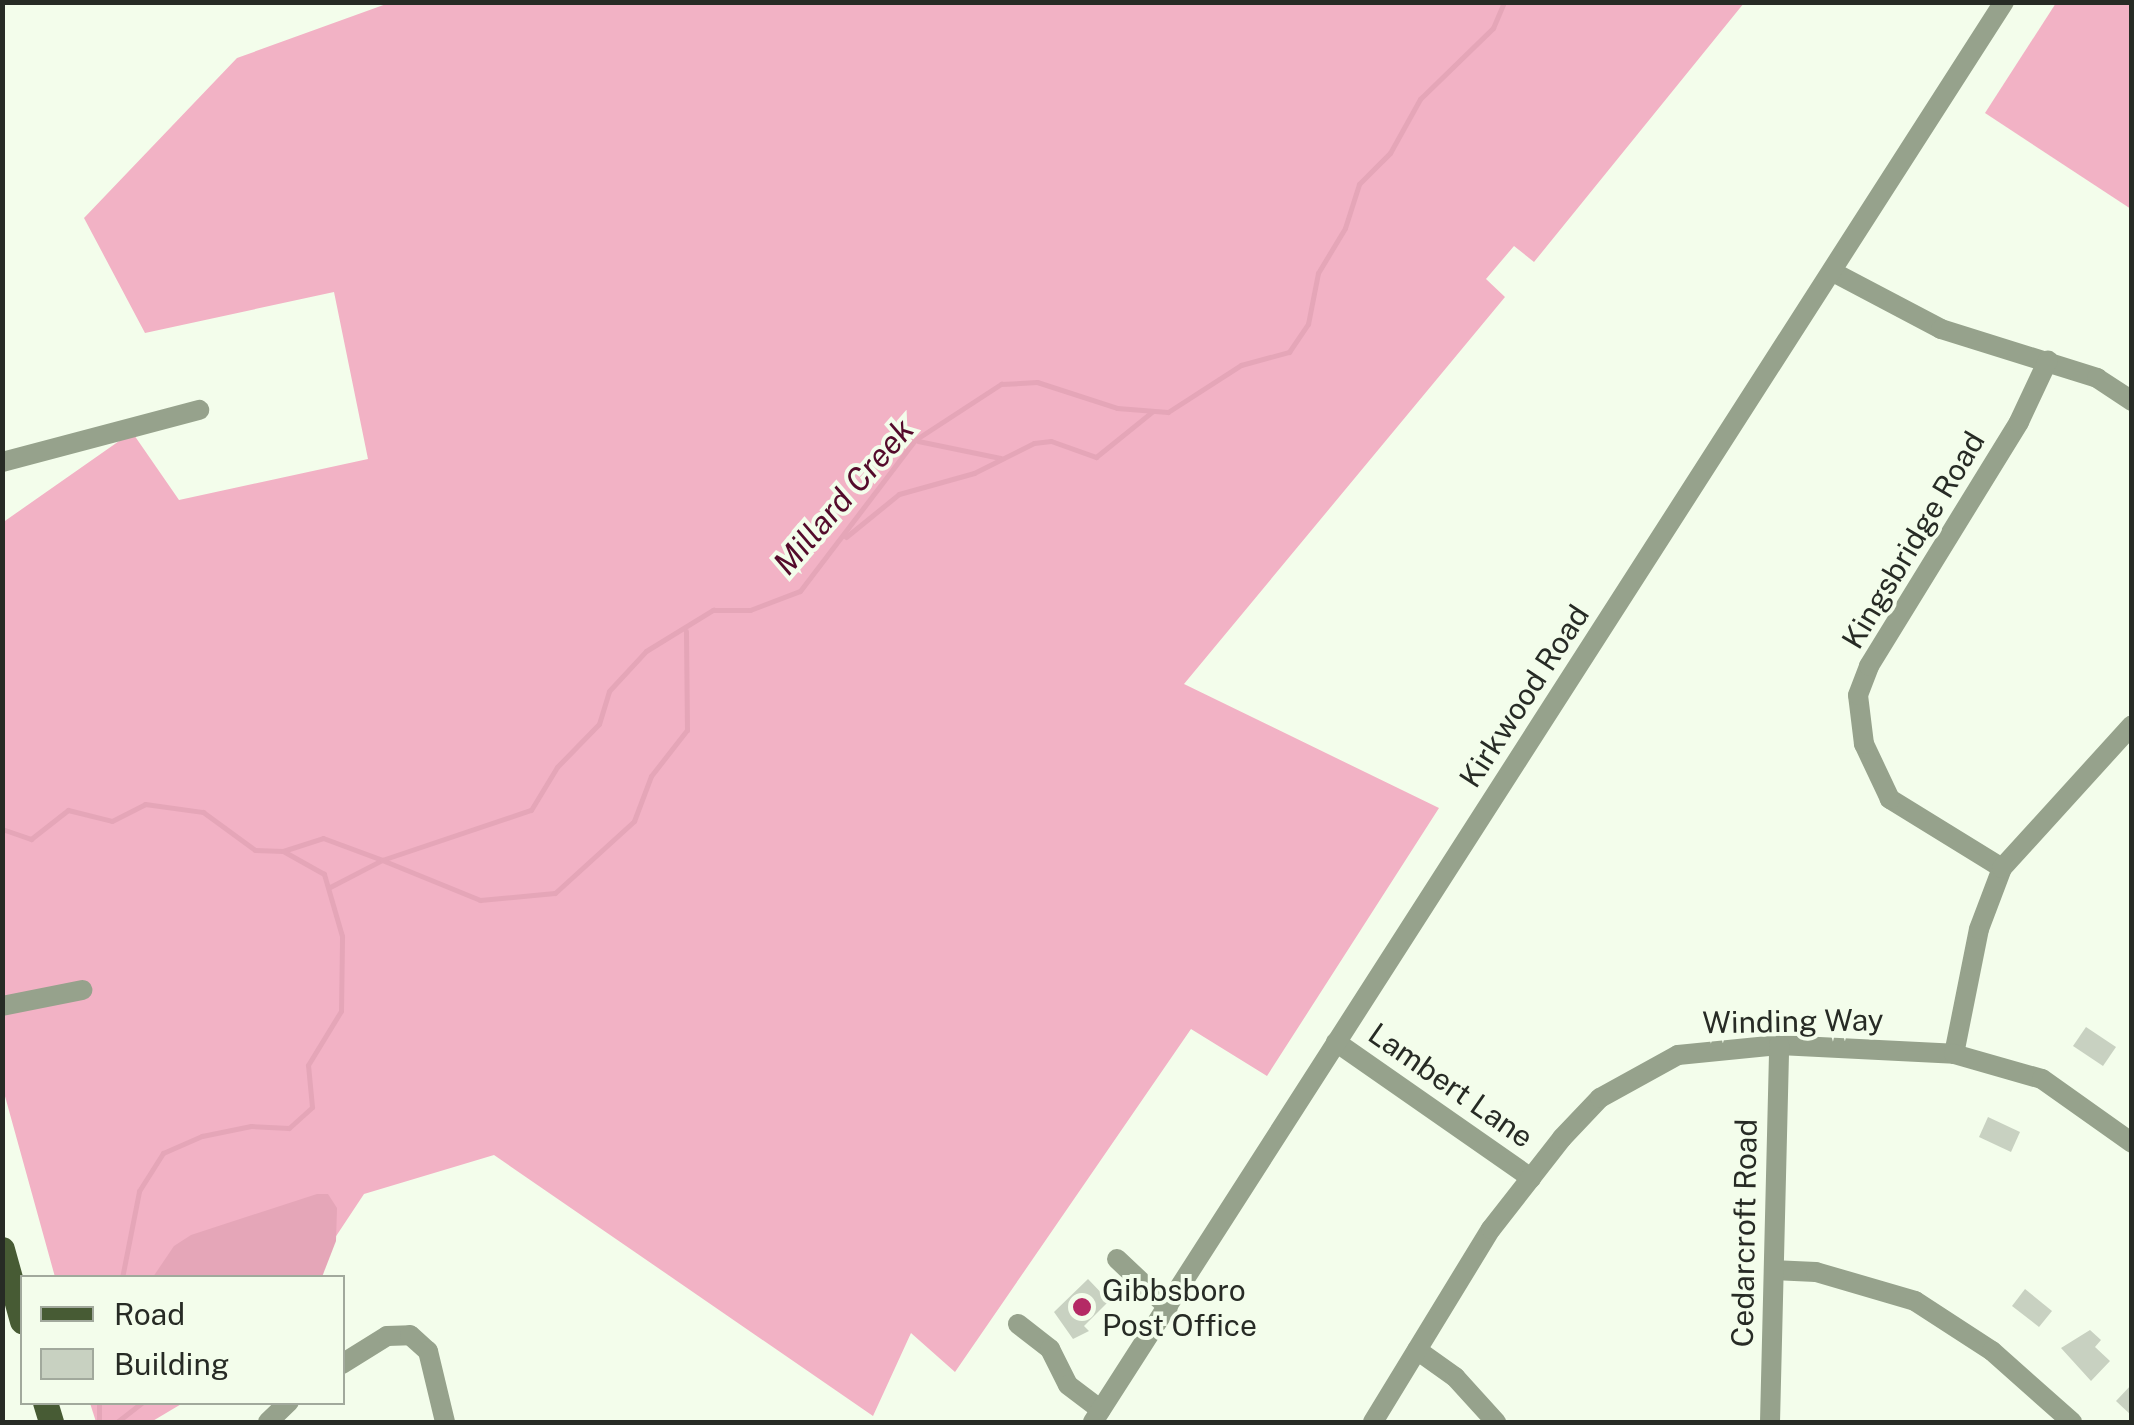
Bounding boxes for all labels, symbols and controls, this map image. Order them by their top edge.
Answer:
water label: Millard Creek [766,411,922,583]
street label: Kingsbridge Road [1834,425,1992,655]
street label: Kirkwood Road [1452,598,1596,794]
street label: Winding Way [1702,1001,1884,1041]
street label: Lambert Lane [1362,1015,1540,1155]
street label: Cedarcroft Road [1724,1118,1764,1348]
place label: Gibbsboro Post Office [1102,1272,1257,1342]
legend [20,1275,345,1405]
text: Road [114,1296,185,1332]
marker: Gibbsboro Post Office [1071,1296,1093,1318]
text: Building [114,1346,229,1382]

